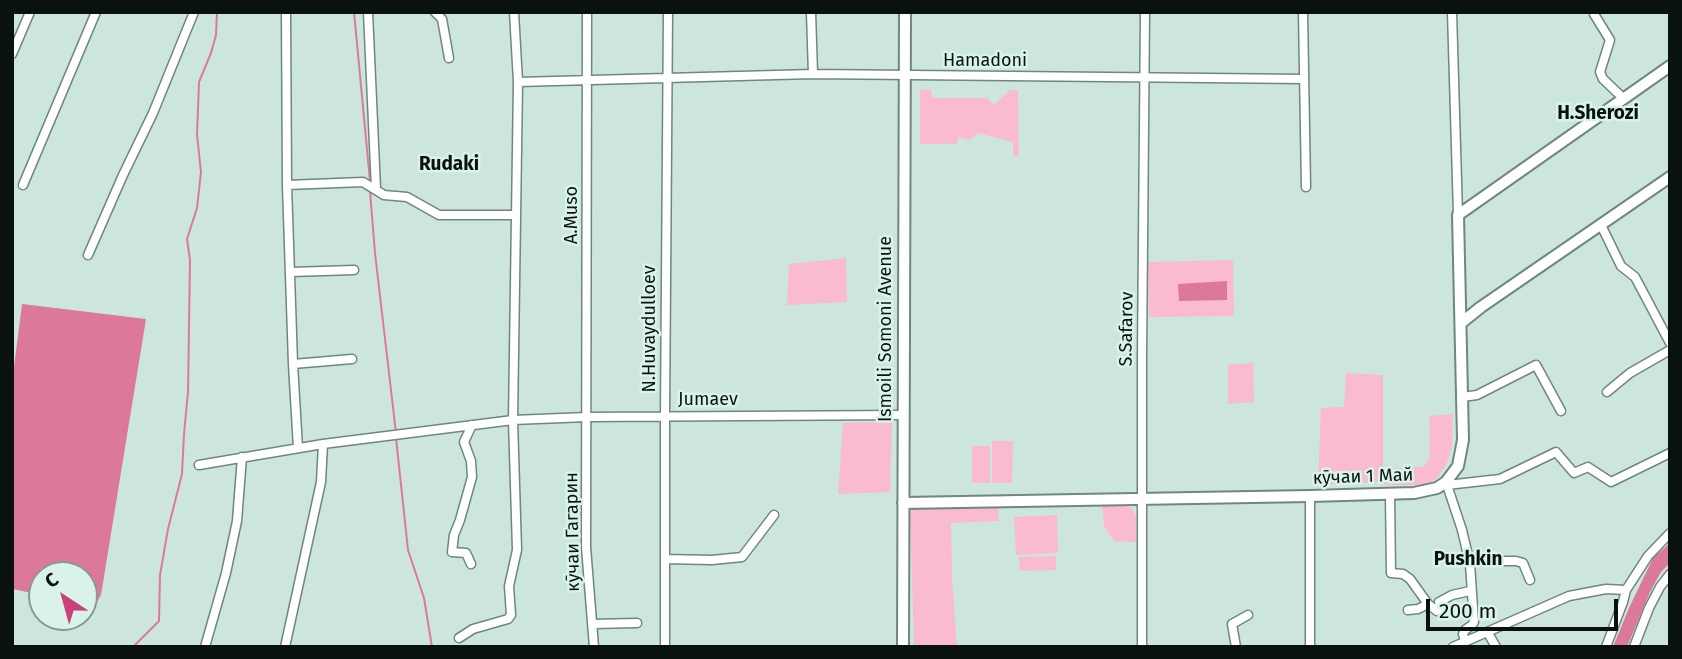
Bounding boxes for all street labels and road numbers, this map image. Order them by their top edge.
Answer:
street label: Hamadoni [943,50,1027,72]
street label: A.Muso [561,186,583,244]
street label: Ismoili Somoni Avenue [875,236,897,422]
street label: N.Huvaydulloev [639,265,661,393]
street label: S.Safarov [1116,291,1138,367]
street label: Jumaev [678,389,738,411]
street label: кӯчаи 1 Май [1312,464,1414,490]
street label: кӯчаи Гагарин [561,472,585,592]

